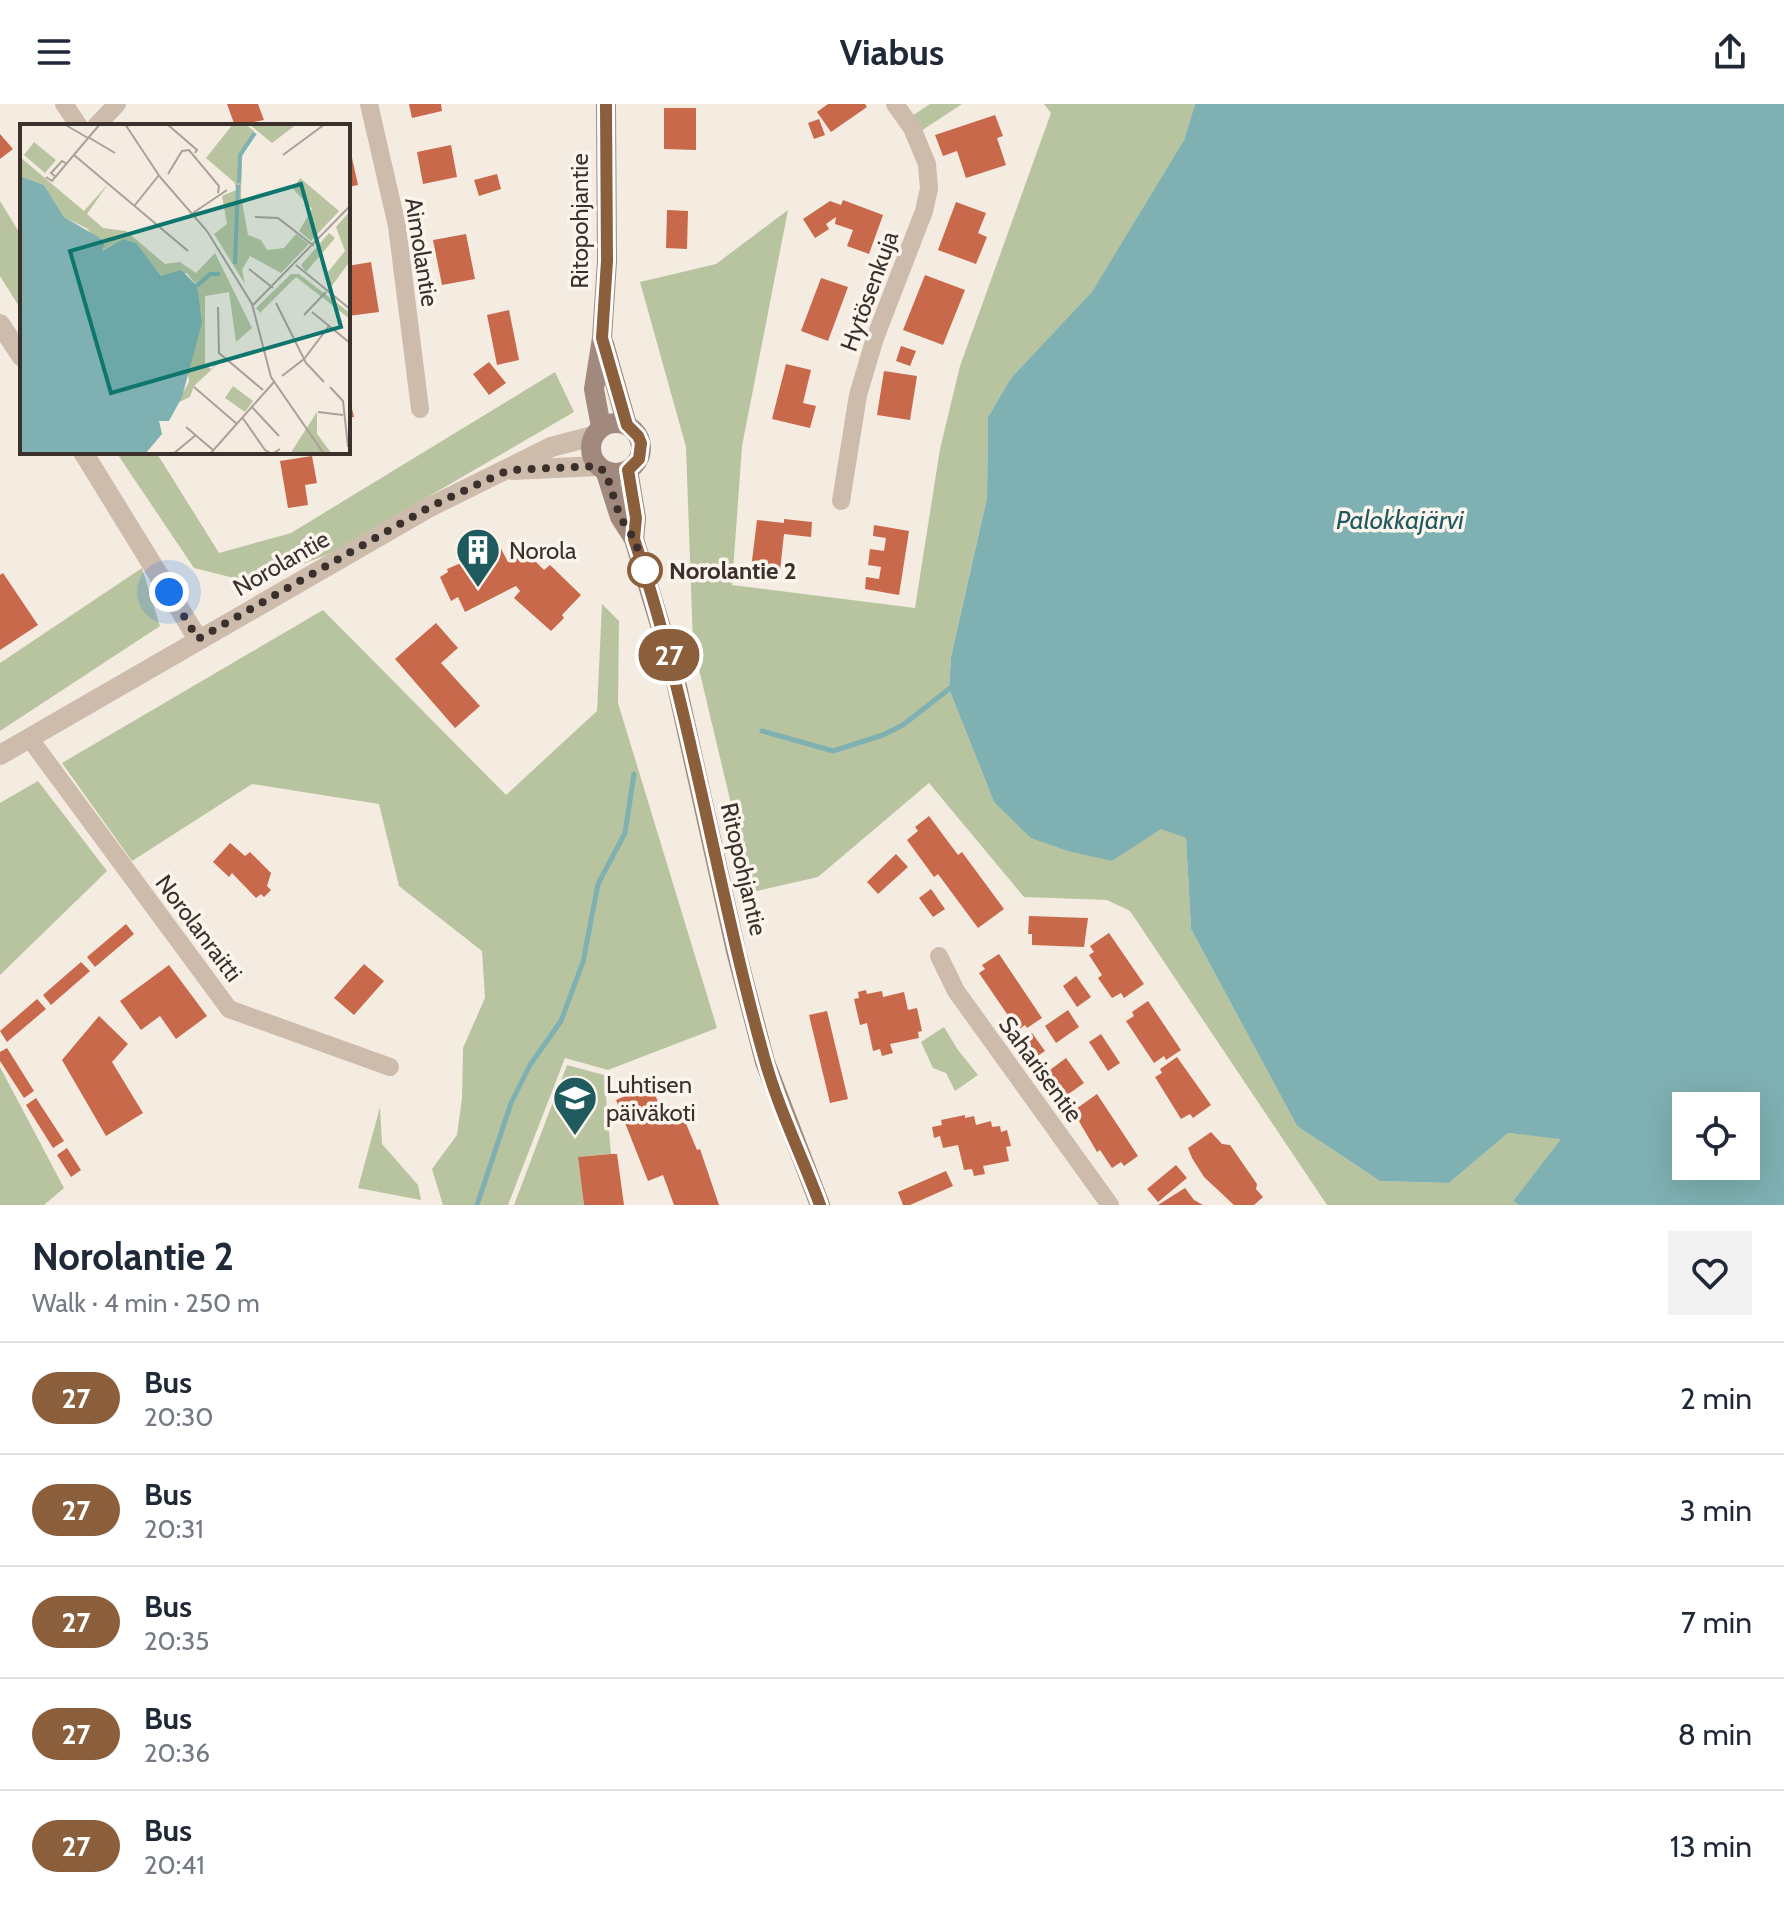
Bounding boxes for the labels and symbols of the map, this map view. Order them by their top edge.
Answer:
inset map [20,124,350,454]
street label: Ritopohjantie [565,153,594,289]
street label: Aimolantie [399,195,445,309]
street label: Hytösenkuja [834,227,904,355]
water label: Palokkajärvi [1336,504,1464,536]
street label: Norolantie [228,524,334,602]
building icon: Norola [454,526,502,589]
place label: Norola [509,536,577,565]
marker: Norolantie 2 [628,553,662,587]
place label: Norolantie 2 [669,556,797,585]
your location [149,572,189,612]
line badge: 27 [633,629,705,681]
street label: Ritopohjantie [715,800,773,938]
street label: Norolanraitti [149,869,249,987]
street label: Saharisentie [993,1010,1089,1128]
place label: Luhtisen päiväkoti [606,1070,696,1127]
school or university icon: Luhtisen päiväkoti [551,1074,599,1137]

